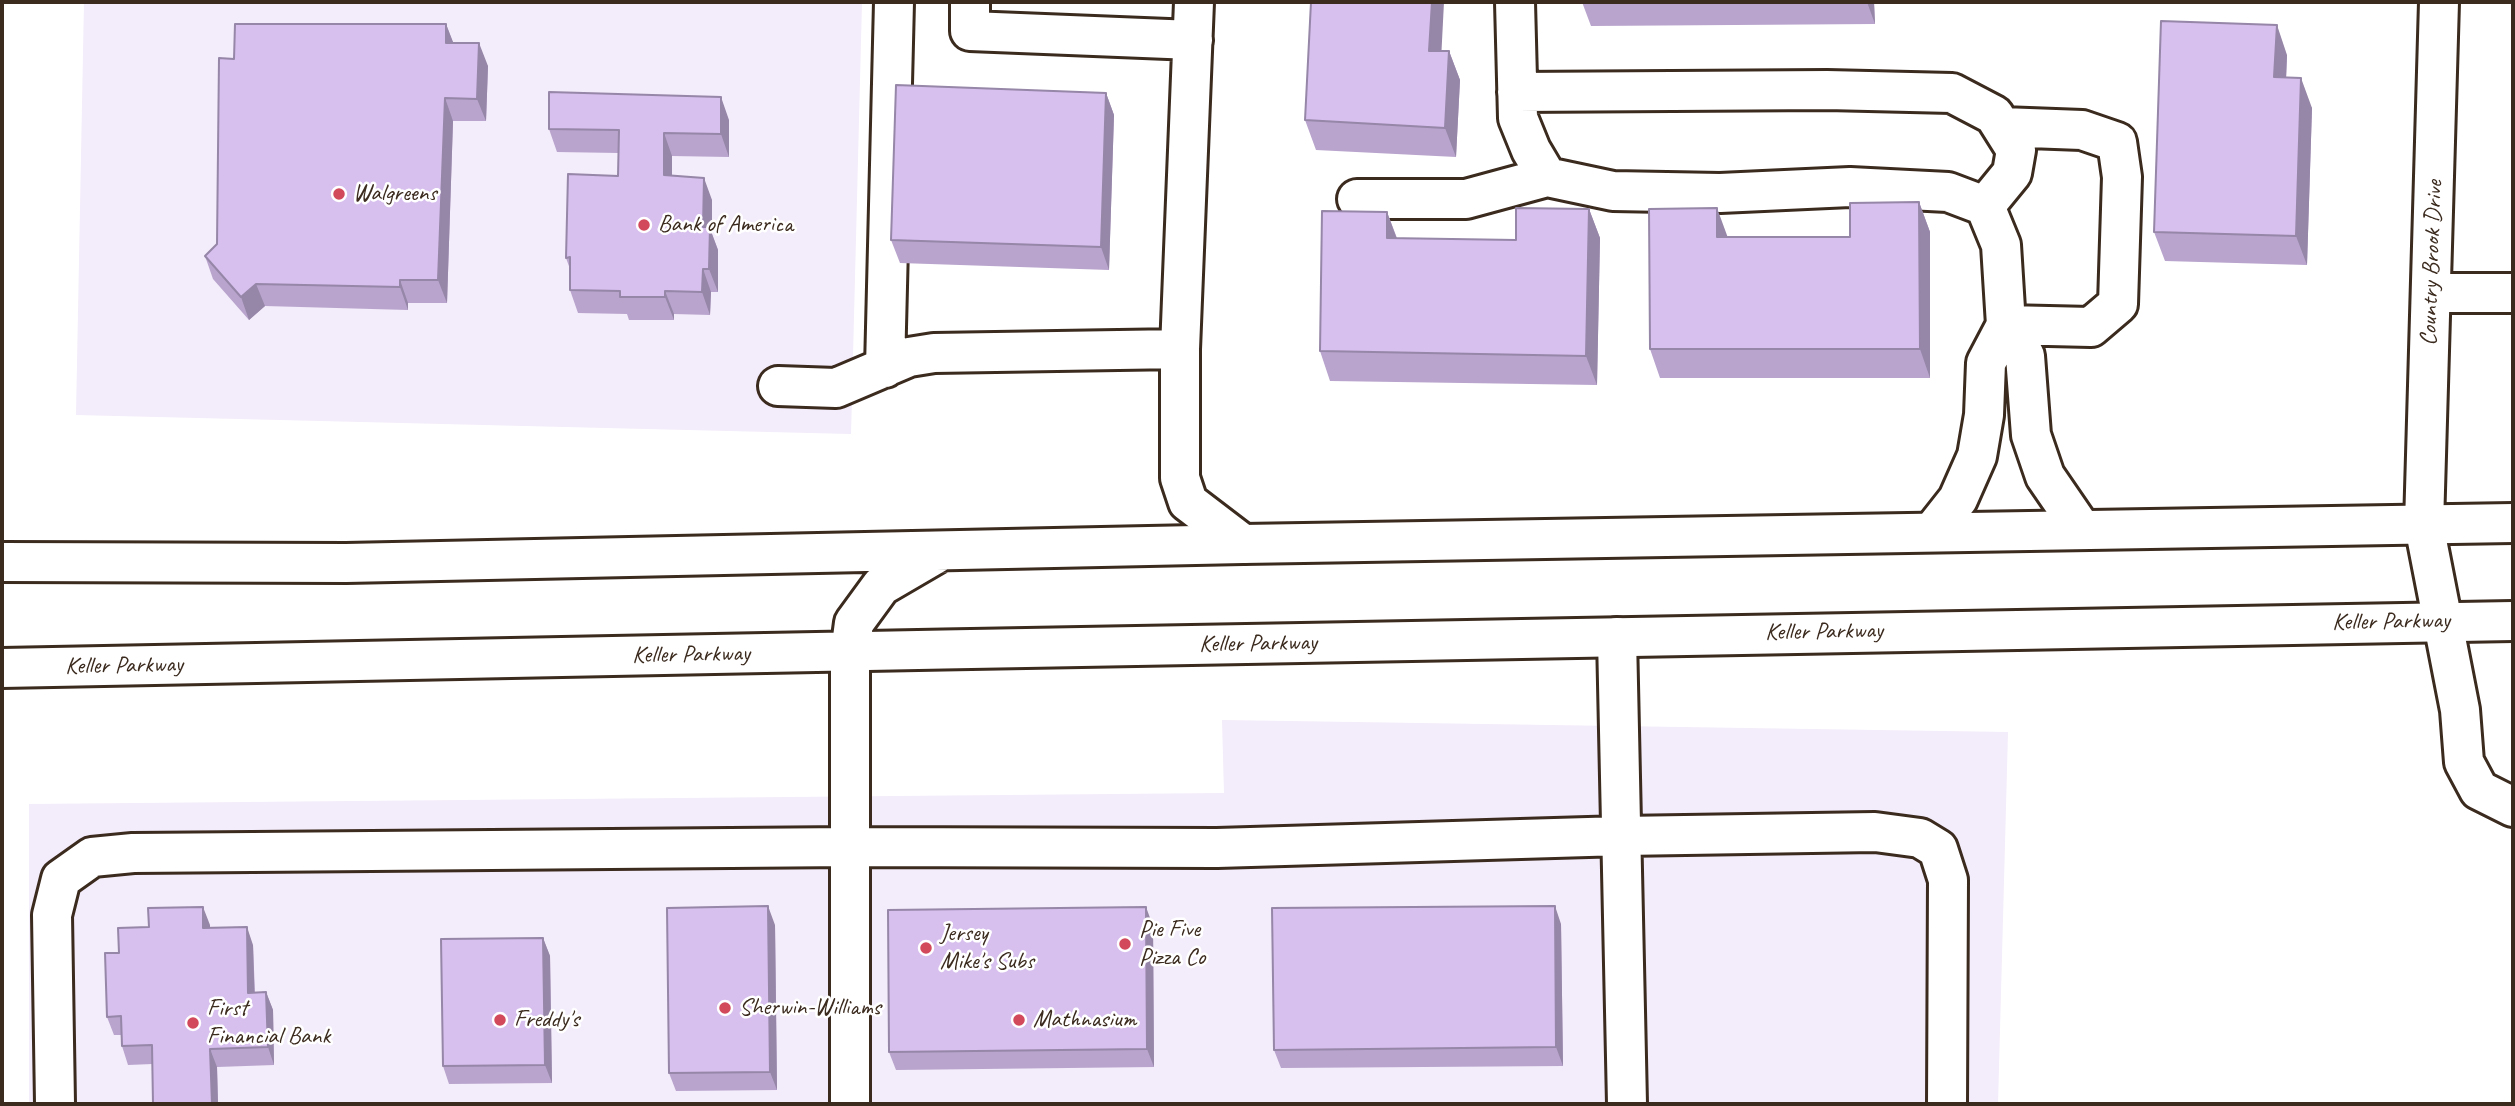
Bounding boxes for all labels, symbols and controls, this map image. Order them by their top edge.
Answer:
place label: Walgreens [353,180,437,208]
street label: Country Brook Drive [2415,180,2449,346]
marker: Walgreens [331,186,347,202]
place label: Bank of America [658,211,793,239]
marker: Bank of America [636,217,652,233]
street label: Keller Parkway [2332,607,2450,637]
street label: Keller Parkway [1765,617,1883,647]
street label: Keller Parkway [1199,629,1317,659]
street label: Keller Parkway [632,640,750,670]
street label: Keller Parkway [65,651,183,681]
place label: Pie Five Pizza Co [1139,916,1205,972]
place label: Jersey Mike's Subs [940,920,1034,976]
marker: Pie Five Pizza Co [1117,936,1133,952]
marker: Jersey Mike's Subs [918,940,934,956]
place label: Sherwin-Williams [739,994,881,1022]
place label: First Financial Bank [207,995,330,1051]
marker: Sherwin-Williams [717,1000,733,1016]
place label: Freddy's [514,1006,579,1034]
place label: Mathnasium [1033,1006,1136,1034]
marker: Freddy's [492,1012,508,1028]
marker: Mathnasium [1011,1012,1027,1028]
marker: First Financial Bank [185,1015,201,1031]

